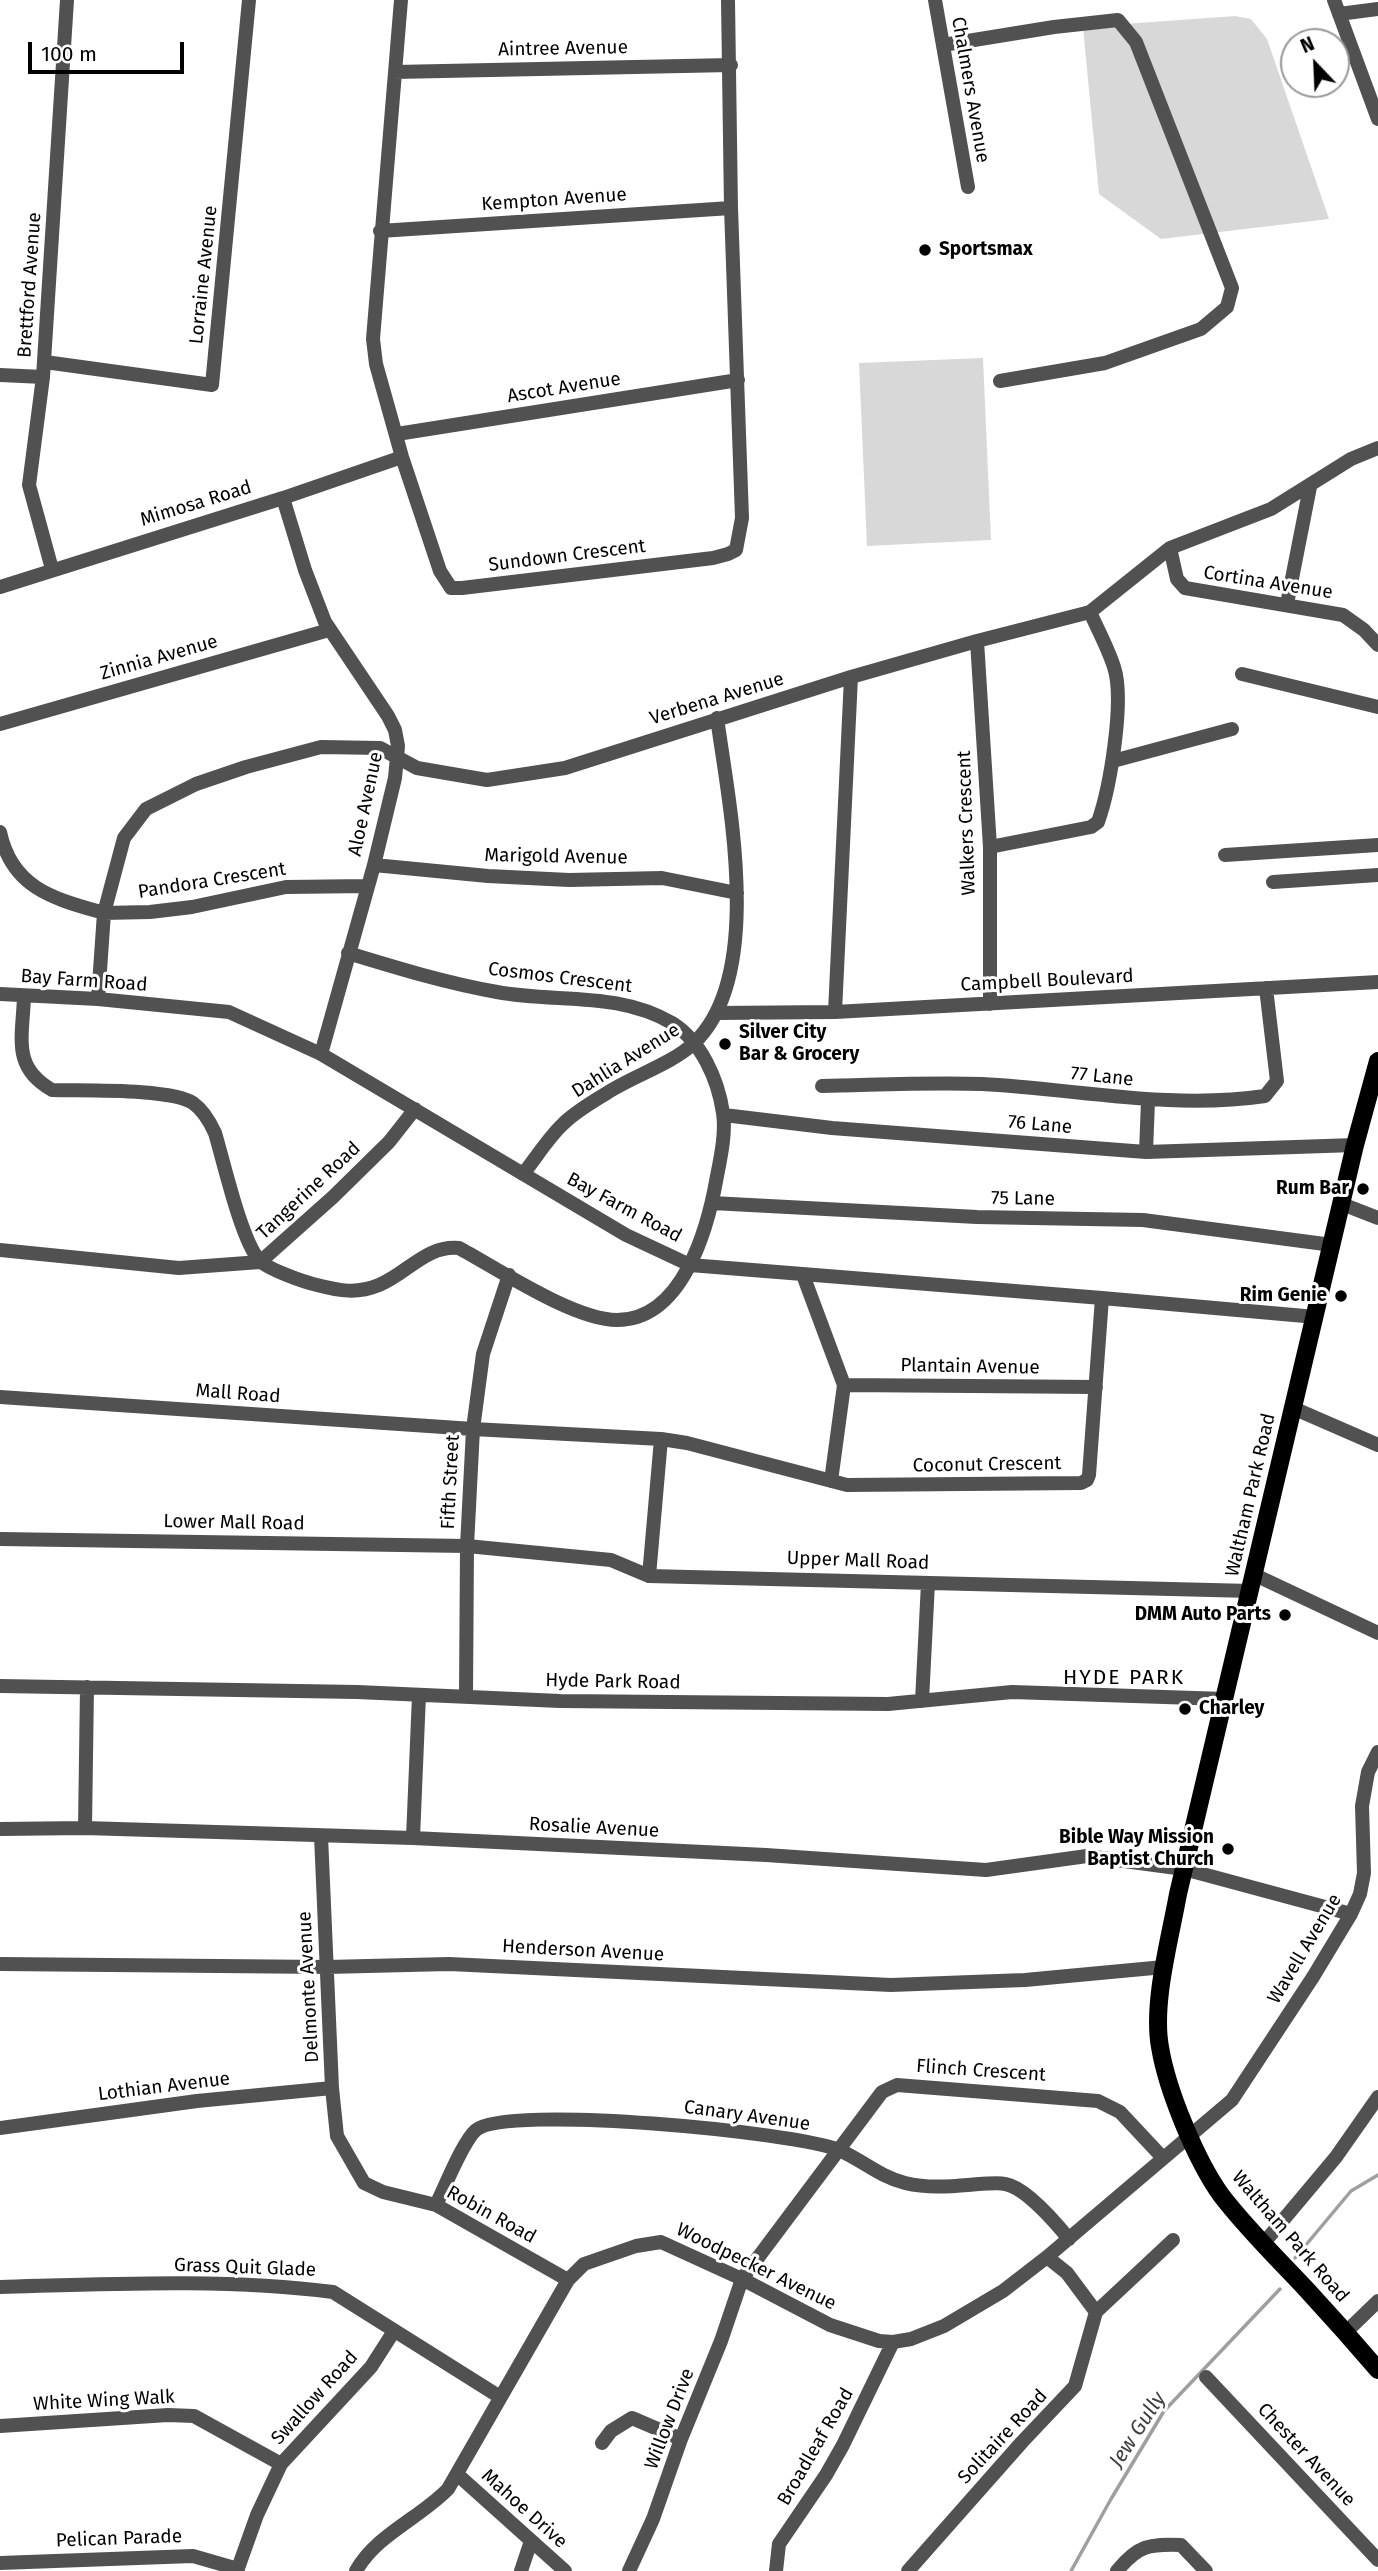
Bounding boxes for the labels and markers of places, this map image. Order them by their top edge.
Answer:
place label: Sportsmax [939,239,1033,261]
marker: Sportsmax [917,242,933,258]
place label: Silver City Bar & Grocery [739,1022,859,1066]
marker: Silver City Bar & Grocery [717,1036,733,1052]
place label: Rum Bar [1276,1178,1349,1200]
marker: Rum Bar [1355,1181,1371,1197]
place label: Rim Genie [1240,1285,1327,1307]
marker: Rim Genie [1333,1288,1349,1304]
place label: DMM Auto Parts [1135,1604,1271,1626]
marker: DMM Auto Parts [1277,1607,1293,1623]
place label: Charley [1199,1698,1264,1720]
marker: Charley [1177,1701,1193,1717]
place label: Bible Way Mission Baptist Church [1059,1827,1214,1871]
marker: Bible Way Mission Baptist Church [1220,1841,1236,1857]

